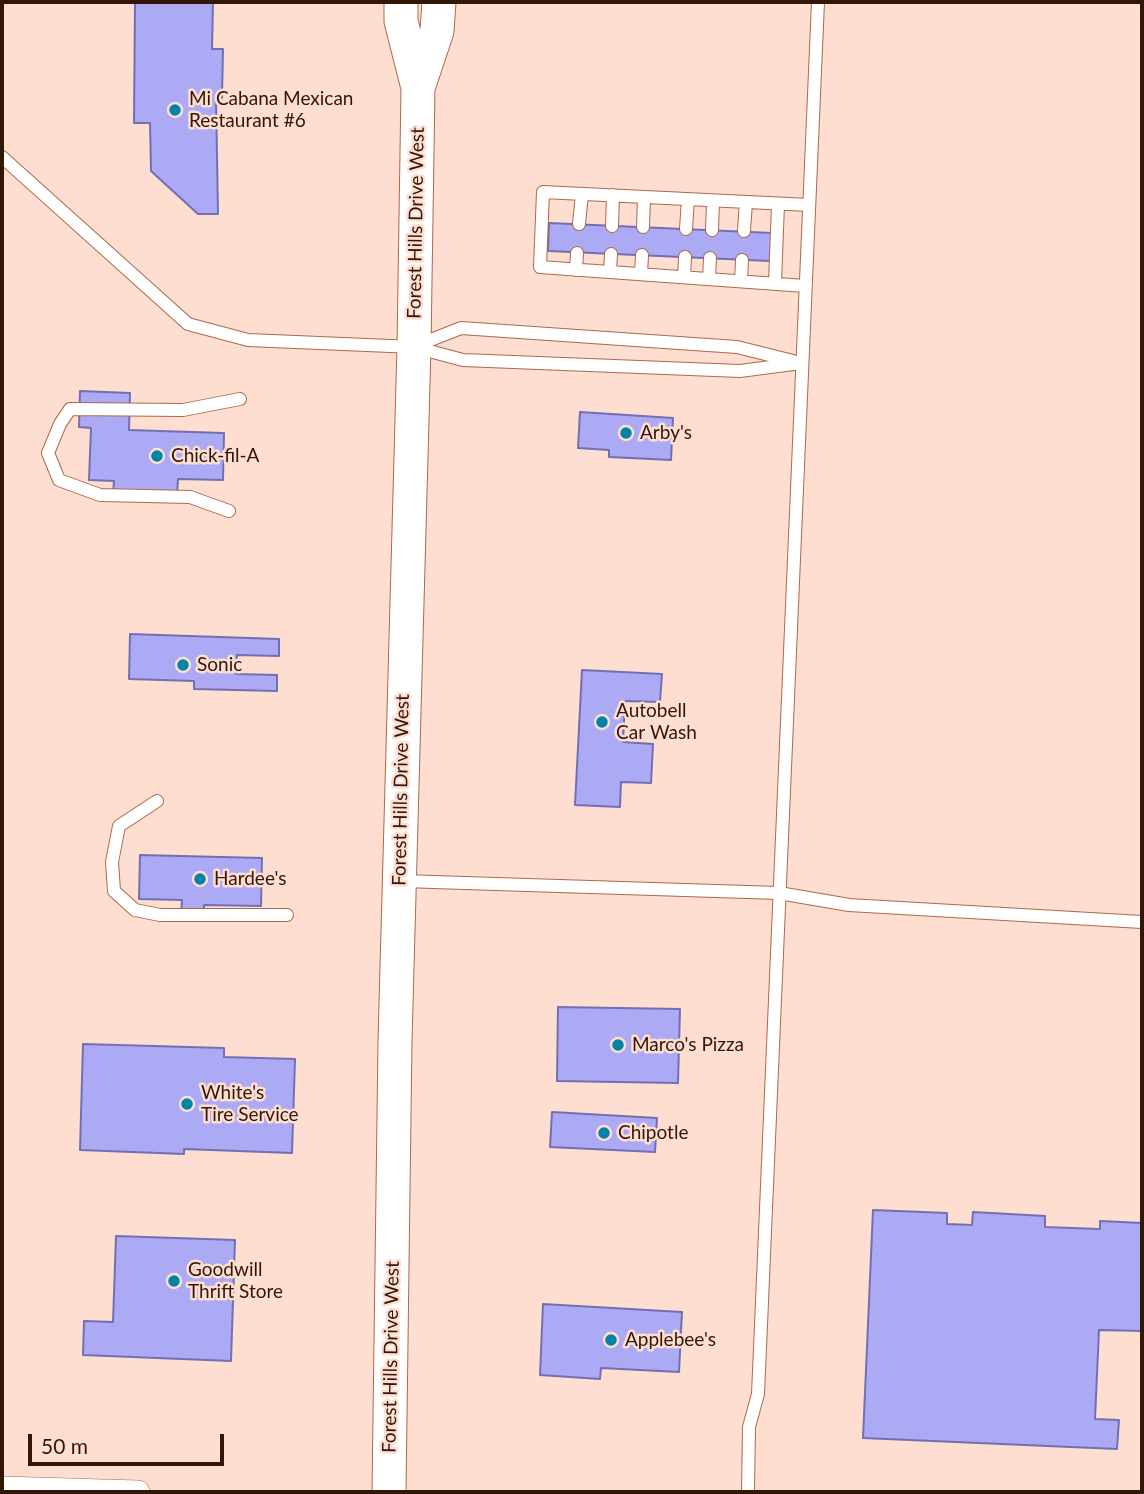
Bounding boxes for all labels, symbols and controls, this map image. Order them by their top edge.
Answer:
place label: Mi Cabana Mexican Restaurant #6 [189,88,353,132]
marker: Mi Cabana Mexican Restaurant #6 [167,102,183,118]
street label: Forest Hills Drive West [403,127,429,319]
place label: Arby's [640,422,692,444]
marker: Arby's [618,425,634,441]
place label: Chick-fil-A [171,445,259,467]
marker: Chick-fil-A [149,448,165,464]
place label: Sonic [197,654,242,676]
marker: Sonic [175,657,191,673]
street label: Forest Hills Drive West [388,694,414,886]
place label: Autobell Car Wash [616,700,697,744]
marker: Autobell Car Wash [594,714,610,730]
place label: Hardee's [214,868,287,890]
marker: Hardee's [192,871,208,887]
place label: Marco's Pizza [632,1034,744,1056]
marker: Marco's Pizza [610,1037,626,1053]
place label: White's Tire Service [201,1082,299,1126]
marker: White's Tire Service [179,1096,195,1112]
place label: Chipotle [618,1122,688,1144]
marker: Chipotle [596,1125,612,1141]
place label: Goodwill Thrift Store [188,1259,283,1303]
street label: Forest Hills Drive West [378,1261,404,1453]
marker: Goodwill Thrift Store [166,1273,182,1289]
place label: Applebee's [625,1329,716,1351]
marker: Applebee's [603,1332,619,1348]
scale bar [32,1420,228,1464]
text: 50 m [41,1433,88,1458]

